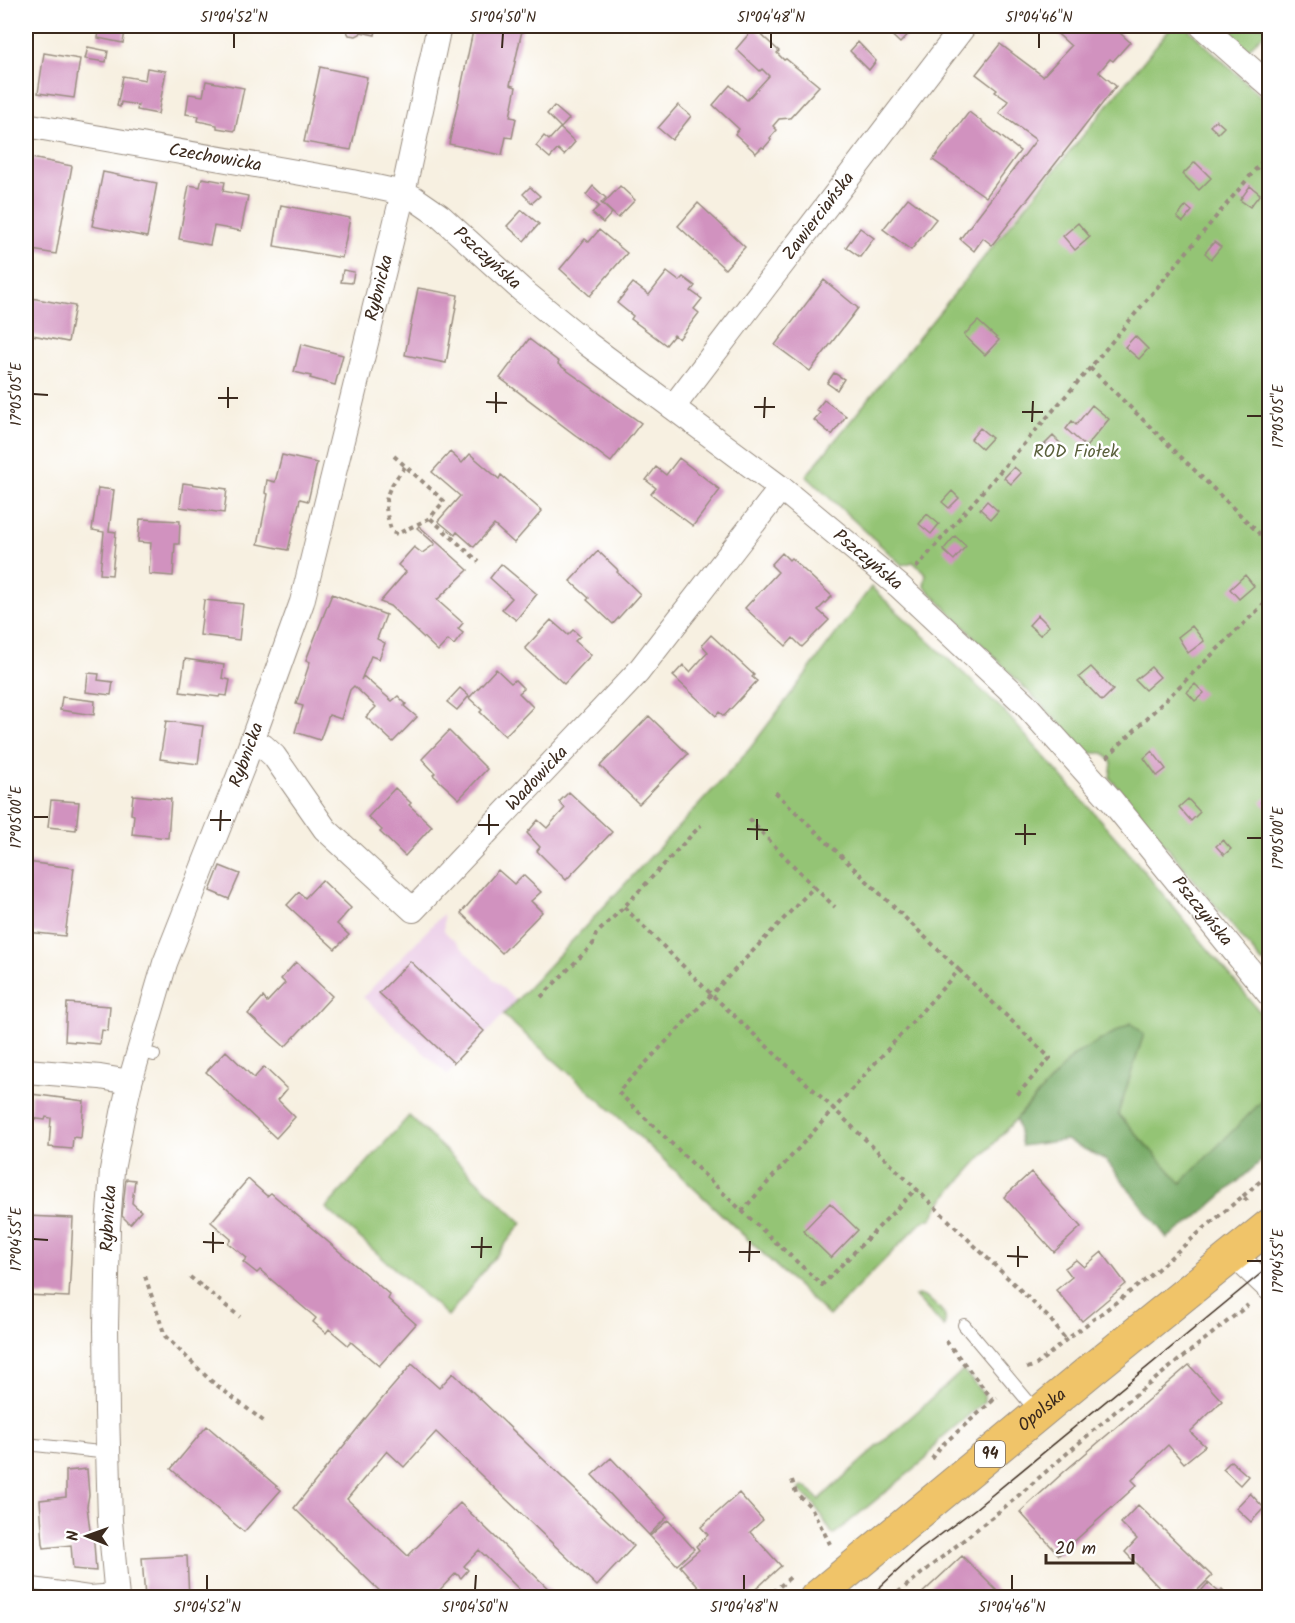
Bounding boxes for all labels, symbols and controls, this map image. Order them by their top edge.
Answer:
text: 51°04'52"N [200,6,268,30]
text: 51°04'50"N [470,6,536,30]
text: 51°04'48"N [737,6,805,30]
text: 51°04'46"N [1005,6,1073,30]
street label: Czechowicka [166,136,264,180]
street label: Zawierciańska [775,166,862,267]
street label: Pszczyńska [446,219,528,297]
street label: Rybnicka [357,252,402,324]
text: 17°05'05"E [5,361,29,426]
text: 17°05'05"E [1267,383,1291,448]
park label: ROD Fiołek [1033,438,1119,467]
street label: Pszczyńska [826,522,909,598]
street label: Rybnicka [221,718,272,792]
street label: Wadowicka [499,739,576,818]
text: 17°05'00"E [5,784,29,849]
text: 17°05'00"E [1267,805,1291,870]
street label: Pszczyńska [1164,870,1240,953]
street label: Rybnicka [93,1184,125,1252]
text: 17°04'55"E [5,1206,29,1271]
text: 17°04'55"E [1267,1228,1291,1293]
street label: Opolska [1011,1381,1073,1440]
road number: 94 [975,1441,1005,1467]
north arrow [57,1506,117,1566]
scale bar [1046,1527,1133,1565]
text: N [61,1530,86,1541]
text: 20 m [1055,1535,1096,1564]
text: 51°04'52"N [173,1596,241,1620]
text: 51°04'50"N [442,1596,508,1620]
text: 51°04'48"N [710,1596,778,1620]
text: 51°04'46"N [978,1596,1046,1620]

